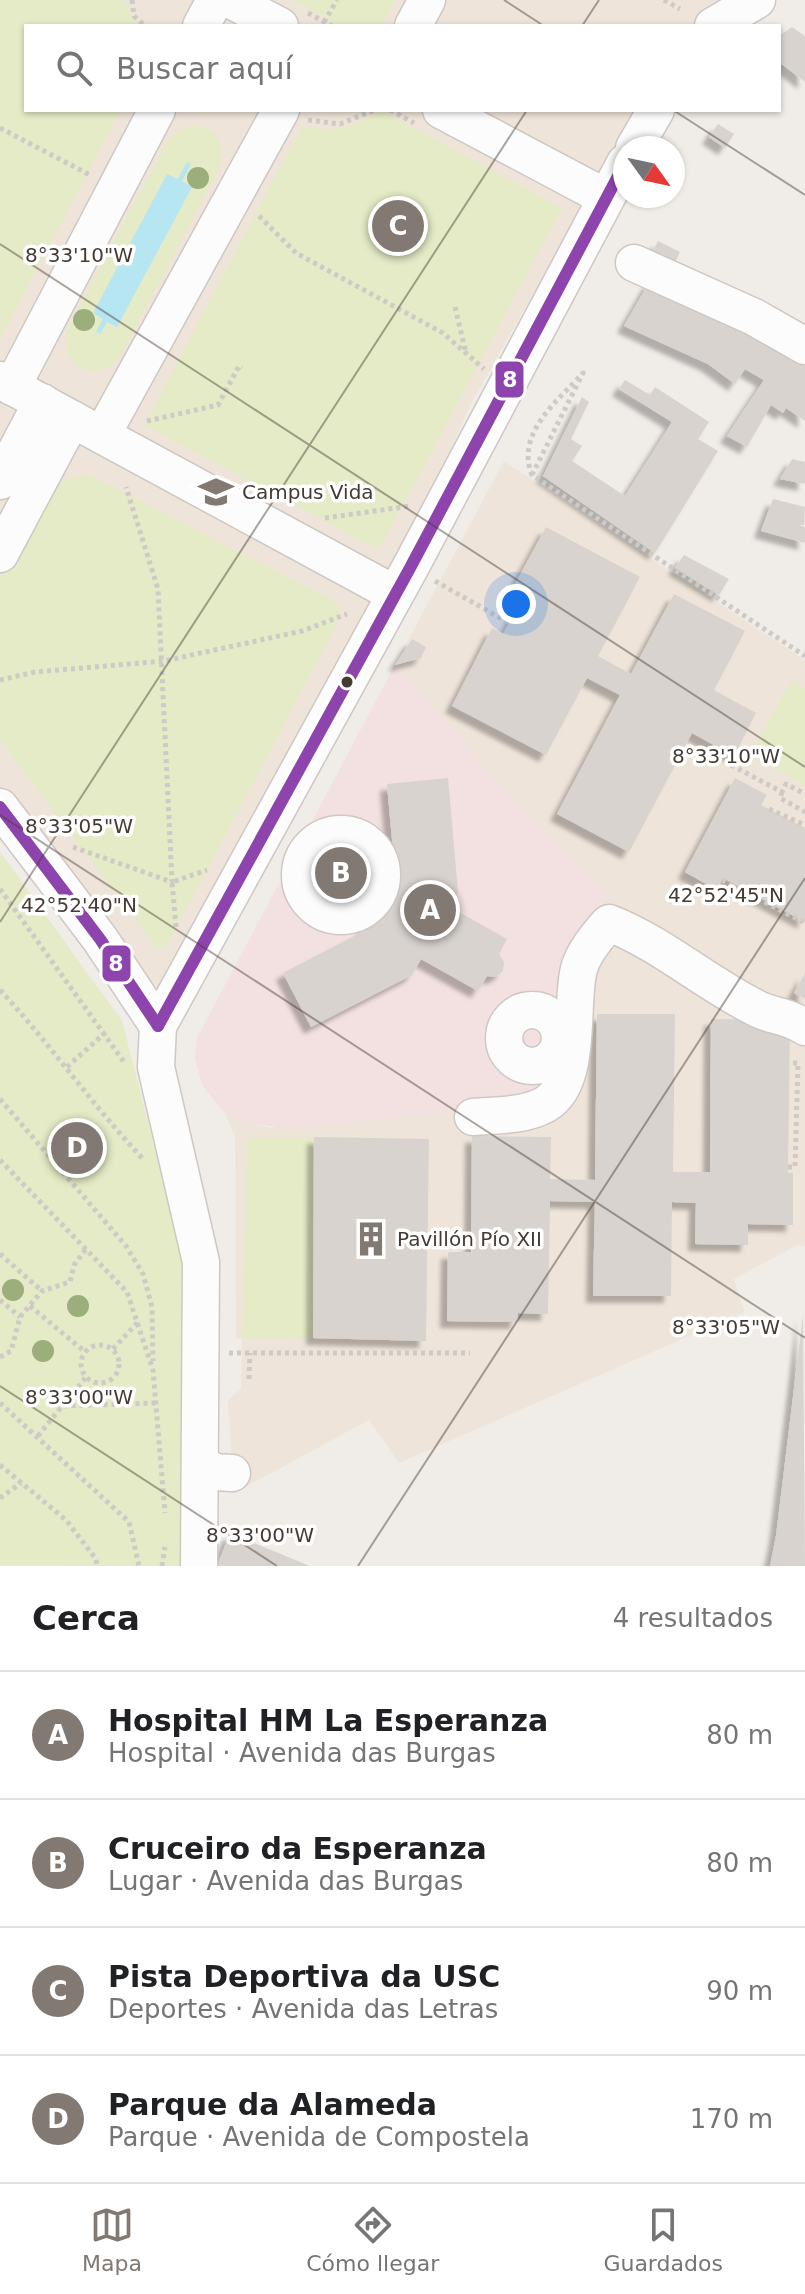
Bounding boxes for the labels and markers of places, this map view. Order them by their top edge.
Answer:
pin: C [372,196,424,256]
school or university icon: Campus Vida [197,473,235,511]
place label: Campus Vida [242,480,374,504]
unlabelled marker [339,674,355,690]
pin: B [315,843,367,903]
pin: A [404,880,456,940]
pin: D [51,1118,103,1178]
building icon: Pavillón Pío XII [352,1220,390,1258]
place label: Pavillón Pío XII [397,1227,542,1251]

